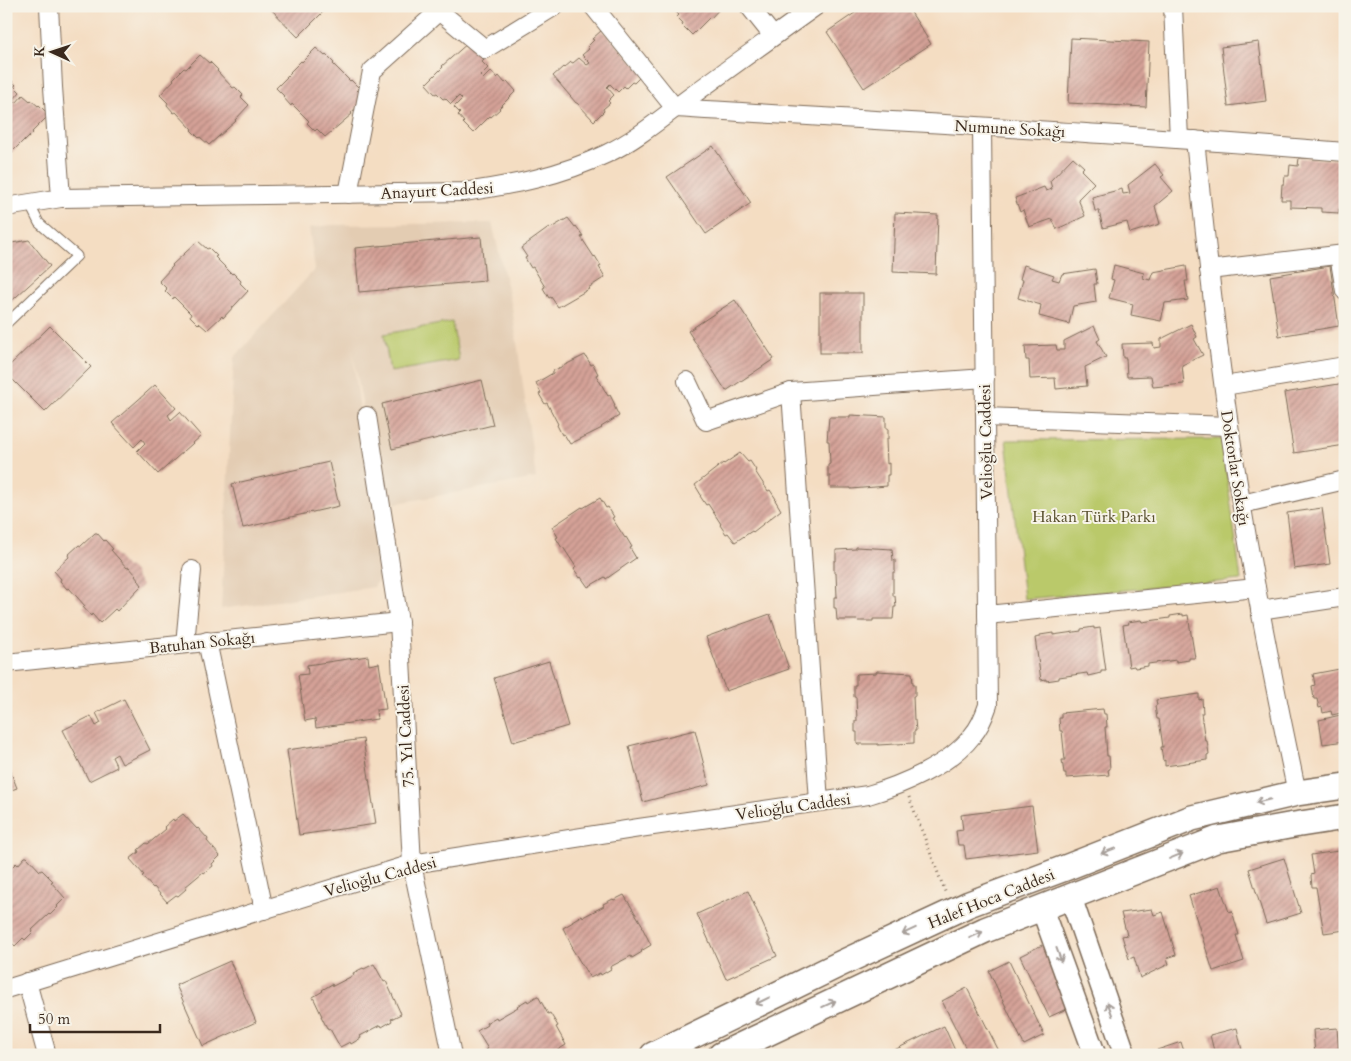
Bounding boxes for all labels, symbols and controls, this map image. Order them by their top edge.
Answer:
north arrow [28,28,78,78]
text: K [30,45,49,58]
street label: Numune Sokağı [954,115,1066,143]
street label: Anayurt Caddesi [380,177,495,205]
street label: Velioğlu Caddesi [974,383,998,500]
street label: Doktorlar Sokağı [1215,409,1255,528]
park label: Hakan Türk Parkı [1032,506,1156,528]
street label: Batuhan Sokağı [148,626,257,659]
street label: 75. Yıl Caddesi [392,684,420,788]
street label: Velioğlu Caddesi [734,788,852,826]
one-way arrow [1255,797,1271,806]
one-way arrow [1101,847,1116,856]
street label: Velioğlu Caddesi [322,851,439,903]
one-way arrow [1168,851,1183,860]
street label: Halef Hoca Caddesi [925,863,1058,934]
one-way arrow [902,927,917,937]
one-way arrow [968,930,983,939]
one-way arrow [1055,946,1064,962]
one-way arrow [755,997,770,1006]
one-way arrow [821,999,836,1008]
scale bar [30,1001,160,1033]
one-way arrow [1105,1001,1114,1017]
text: 50 m [38,1009,70,1029]

